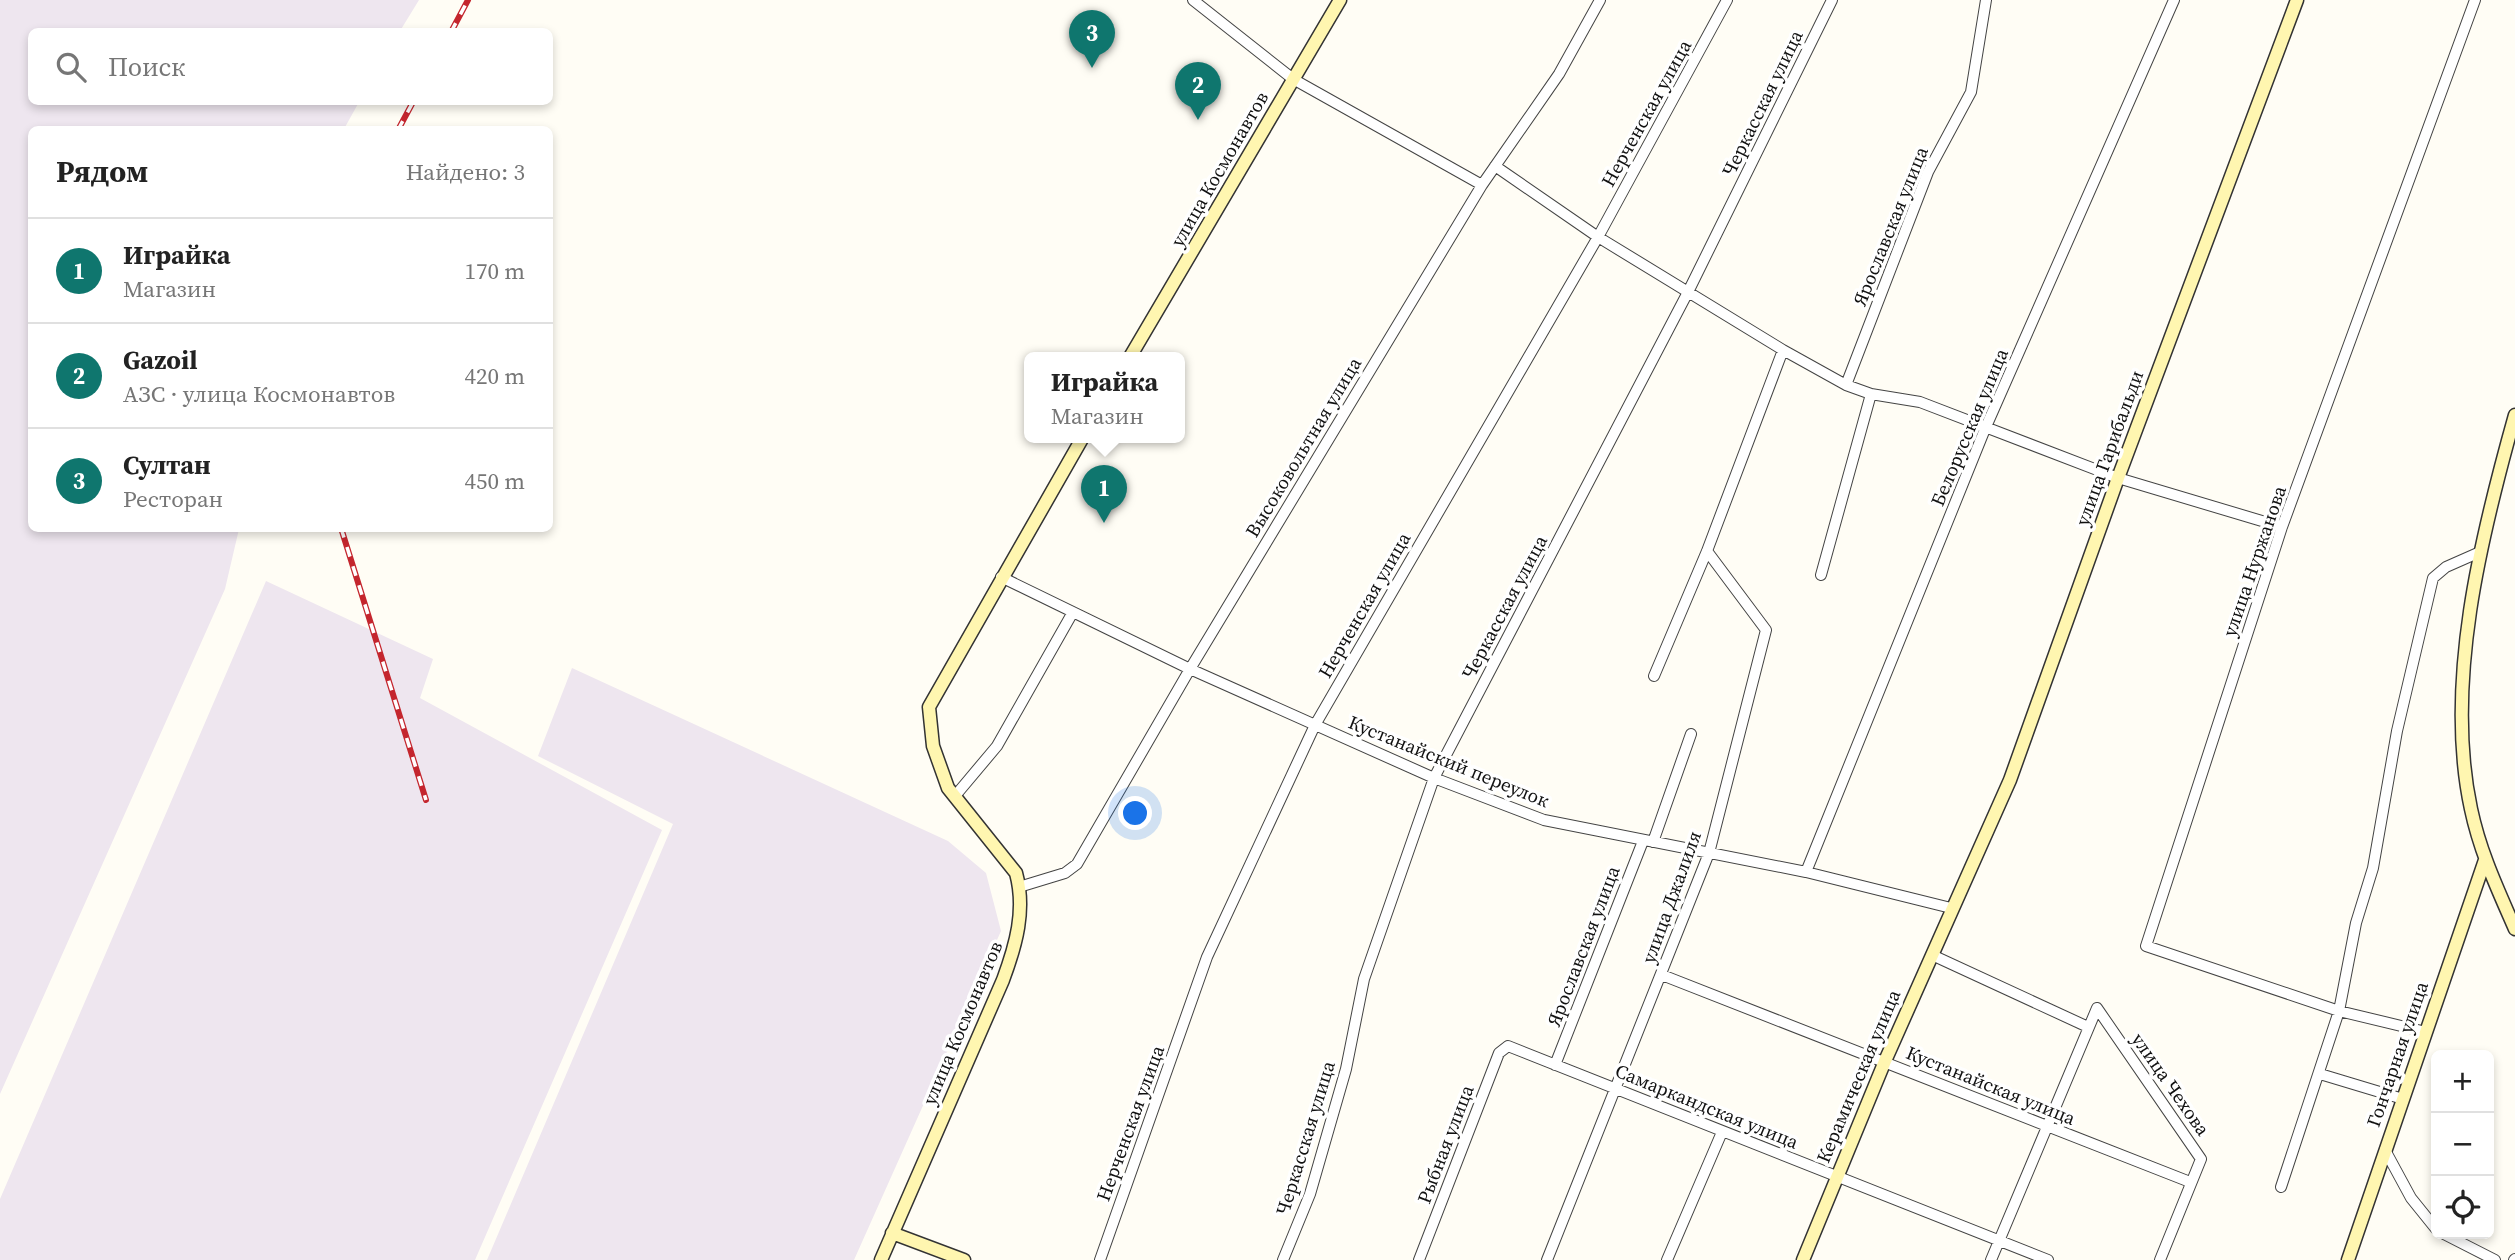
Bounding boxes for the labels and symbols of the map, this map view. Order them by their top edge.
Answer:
pin: 3 [1069,10,1115,68]
street label: Черкасская улица [1715,25,1809,181]
street label: Нерченская улица [1595,35,1697,191]
pin: 2 [1175,62,1221,120]
street label: улица Космонавтов [1164,86,1274,251]
street label: Ярославская улица [1846,142,1934,310]
street label: Белорусская улица [1924,344,2014,510]
street label: Высоковольтная улица [1239,352,1367,542]
street label: улица Гарибальди [2069,367,2149,529]
pin: 1 [1081,465,1127,523]
street label: улица Нуржанова [2216,482,2292,640]
street label: Нерченская улица [1312,527,1416,683]
street label: Черкасская улица [1455,530,1553,684]
street label: Кустанайский переулок [1345,709,1554,813]
your location [1118,796,1152,830]
street label: улица Джалиля [1635,827,1707,967]
street label: Ярославская улица [1540,862,1626,1030]
street label: улица Космонавтов [916,937,1008,1109]
street label: Гончарная улица [2360,977,2434,1130]
street label: Керамическая улица [1810,985,1906,1166]
street label: улица Чехова [2126,1027,2216,1141]
street label: Кустанайская улица [1902,1039,2080,1131]
street label: Нерченская улица [1090,1041,1170,1205]
street label: Черкасская улица [1269,1057,1341,1218]
street label: Самаркандская улица [1611,1057,1803,1155]
street label: Рыбная улица [1410,1081,1480,1207]

